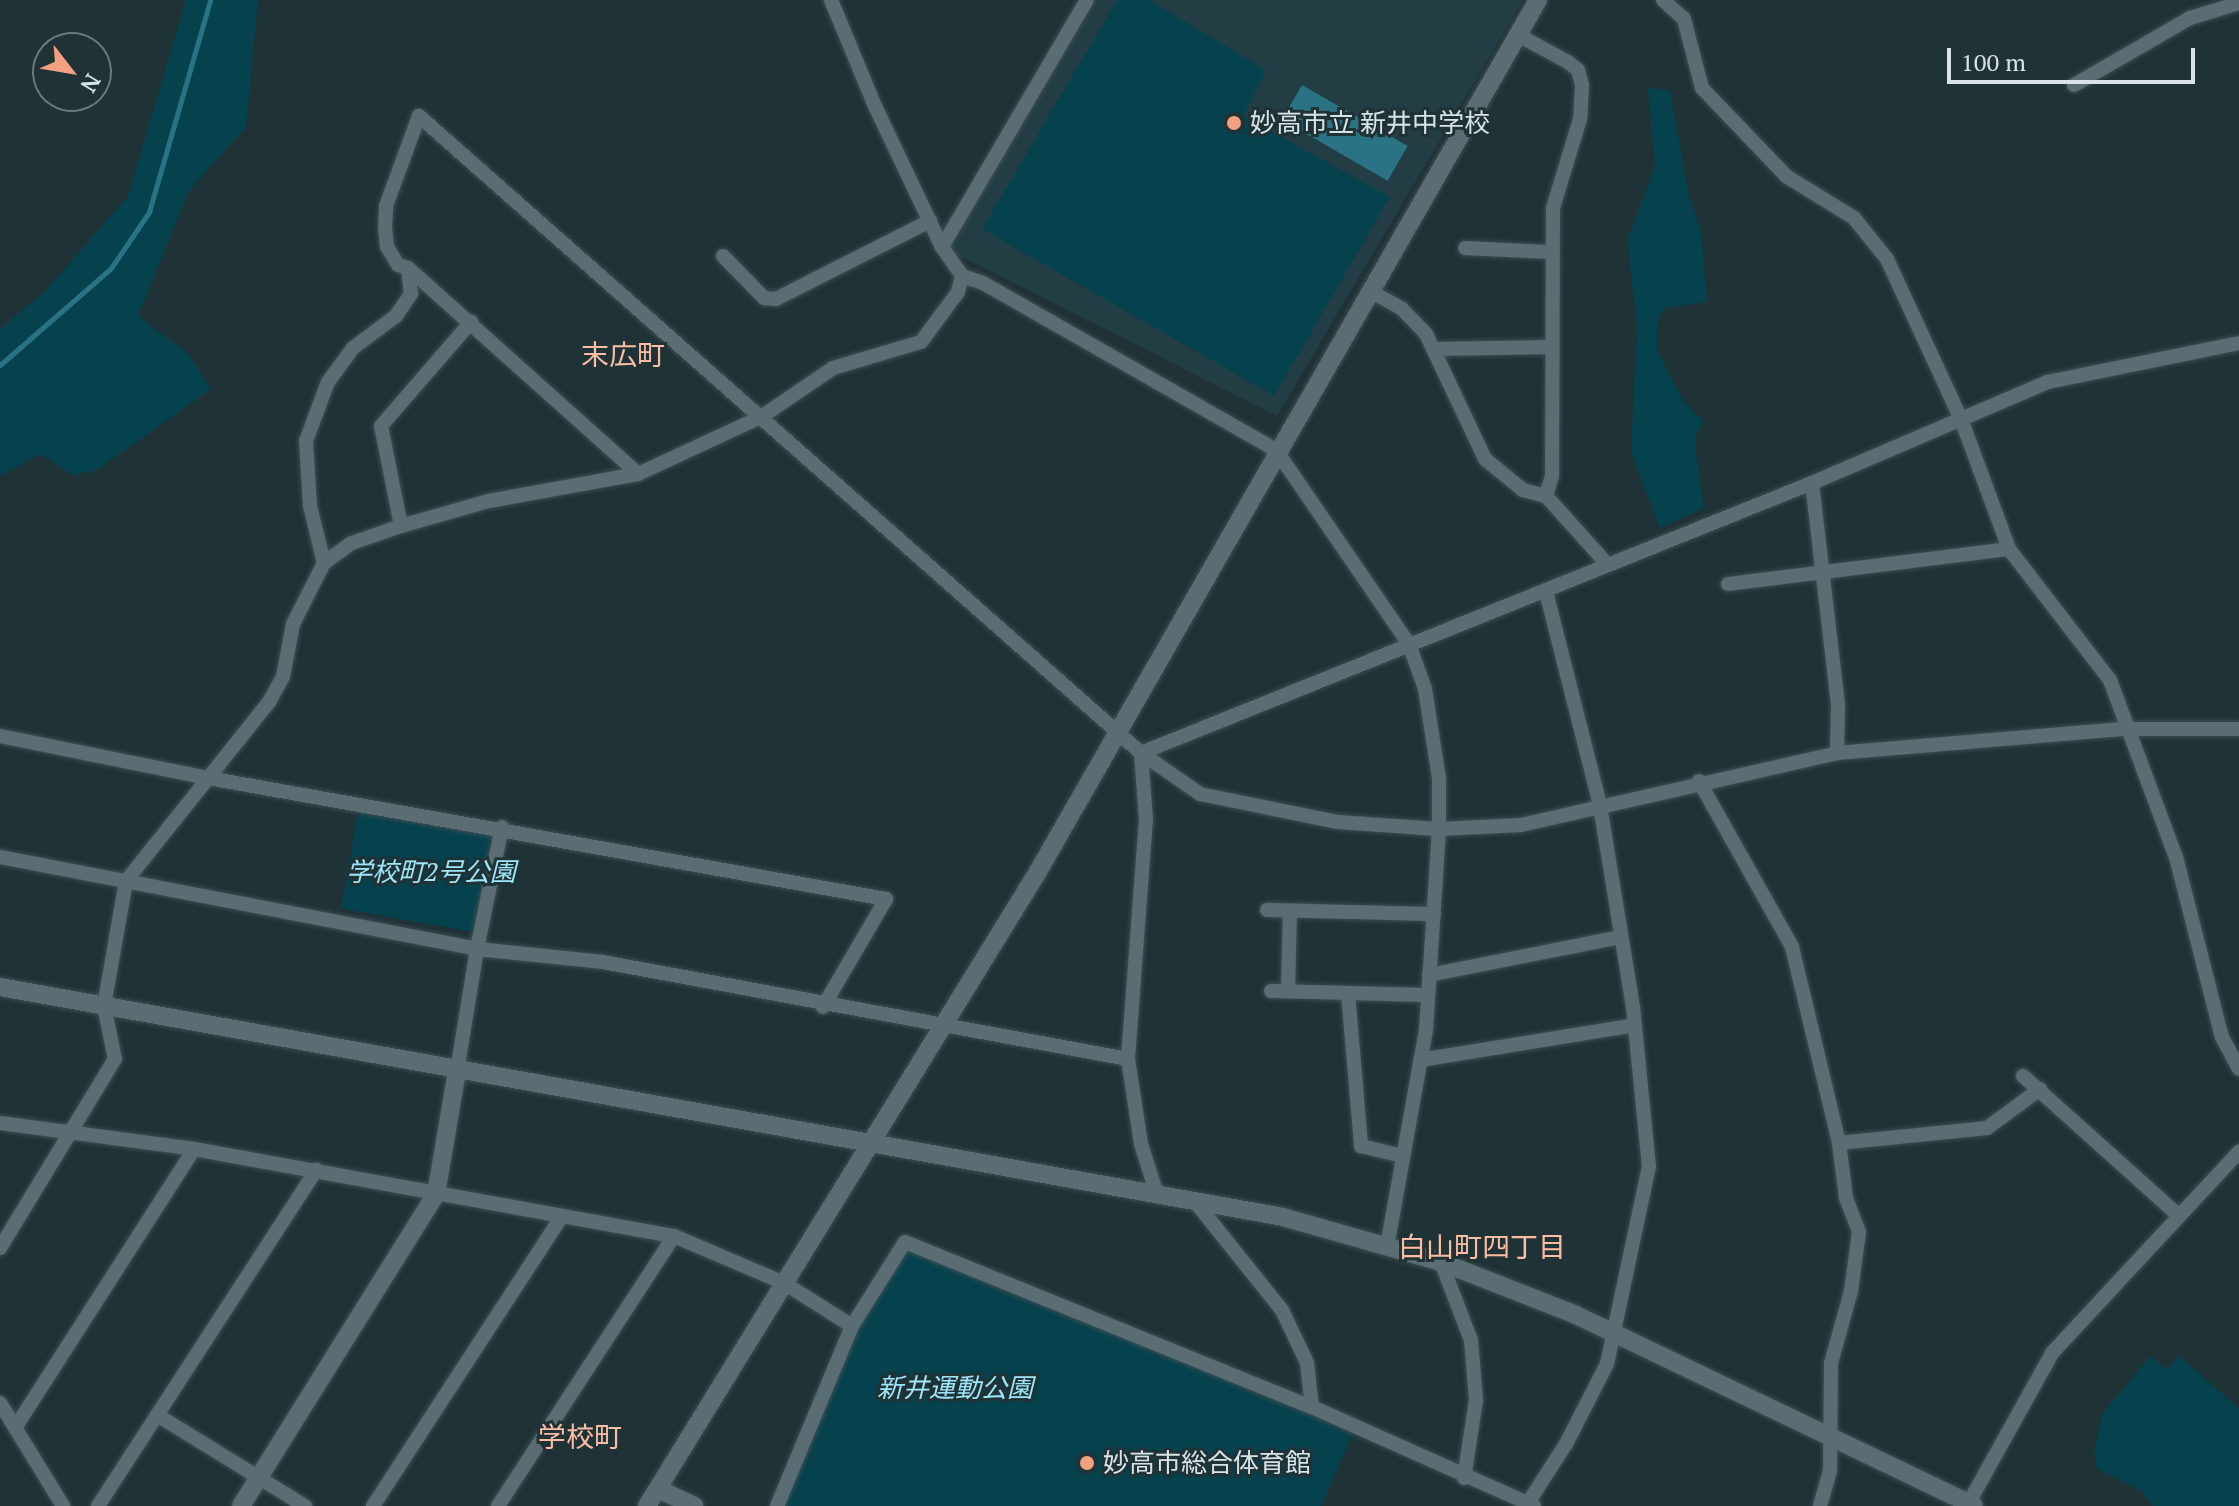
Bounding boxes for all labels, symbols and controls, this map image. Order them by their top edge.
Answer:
north arrow [32,32,112,112]
scale bar [1951,32,2199,82]
text: 100 m [1961,46,2026,78]
text: N [75,69,108,98]
place label: 妙高市立 新井中学校 [1250,107,1490,139]
marker: 妙高市立 新井中学校 [1225,114,1243,132]
district label: 末広町 [581,338,665,372]
park label: 学校町2号公園 [346,856,516,888]
district label: 白山町四丁目 [1398,1230,1566,1264]
park label: 新井運動公園 [877,1372,1033,1404]
district label: 学校町 [538,1420,622,1454]
place label: 妙高市総合体育館 [1103,1447,1311,1479]
marker: 妙高市総合体育館 [1078,1454,1096,1472]

